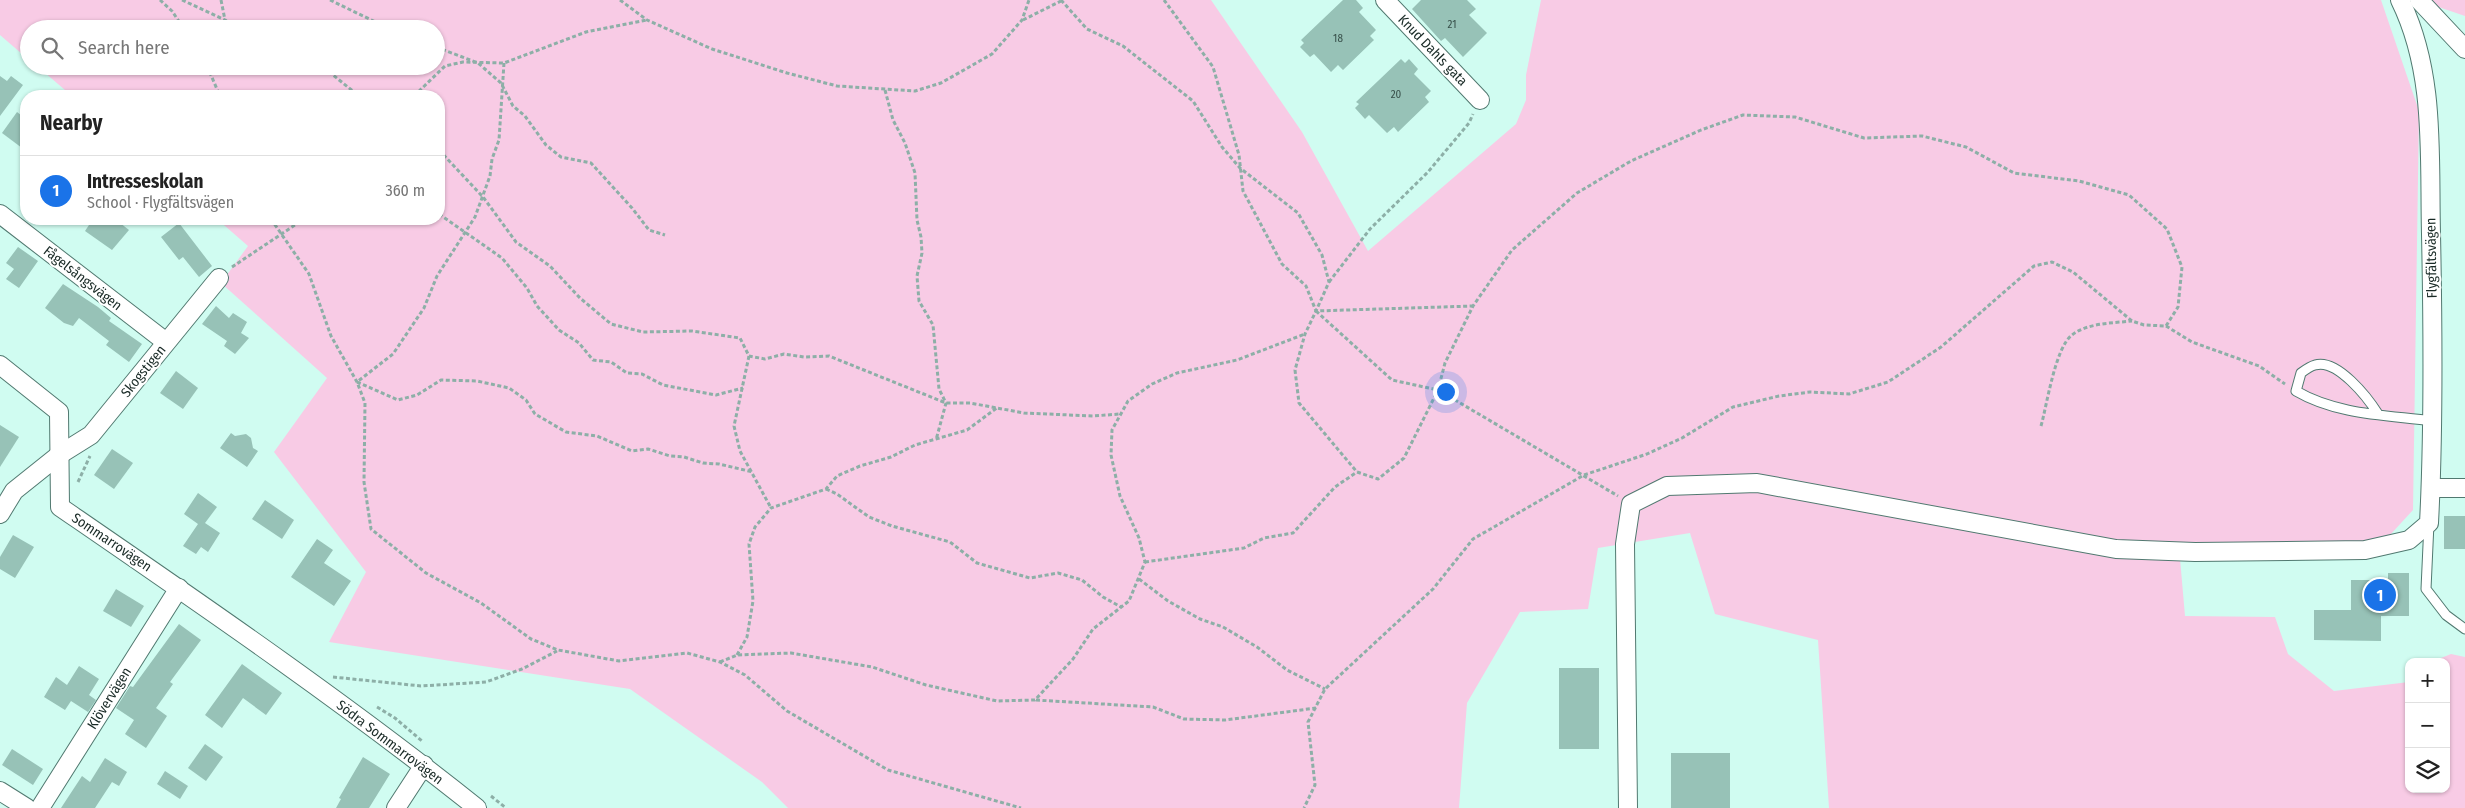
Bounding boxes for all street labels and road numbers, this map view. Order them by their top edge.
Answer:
street label: Knud Dahls gata [1394,11,1471,90]
street label: Flygfältsvägen [2422,218,2441,298]
street label: Fågelsångsvägen [40,243,125,314]
street label: Skogstigen [117,342,169,401]
street label: Sommarrovägen [69,509,155,575]
street label: Klövervägen [84,664,135,732]
street label: Södra Sommarrovägen [333,697,446,788]

